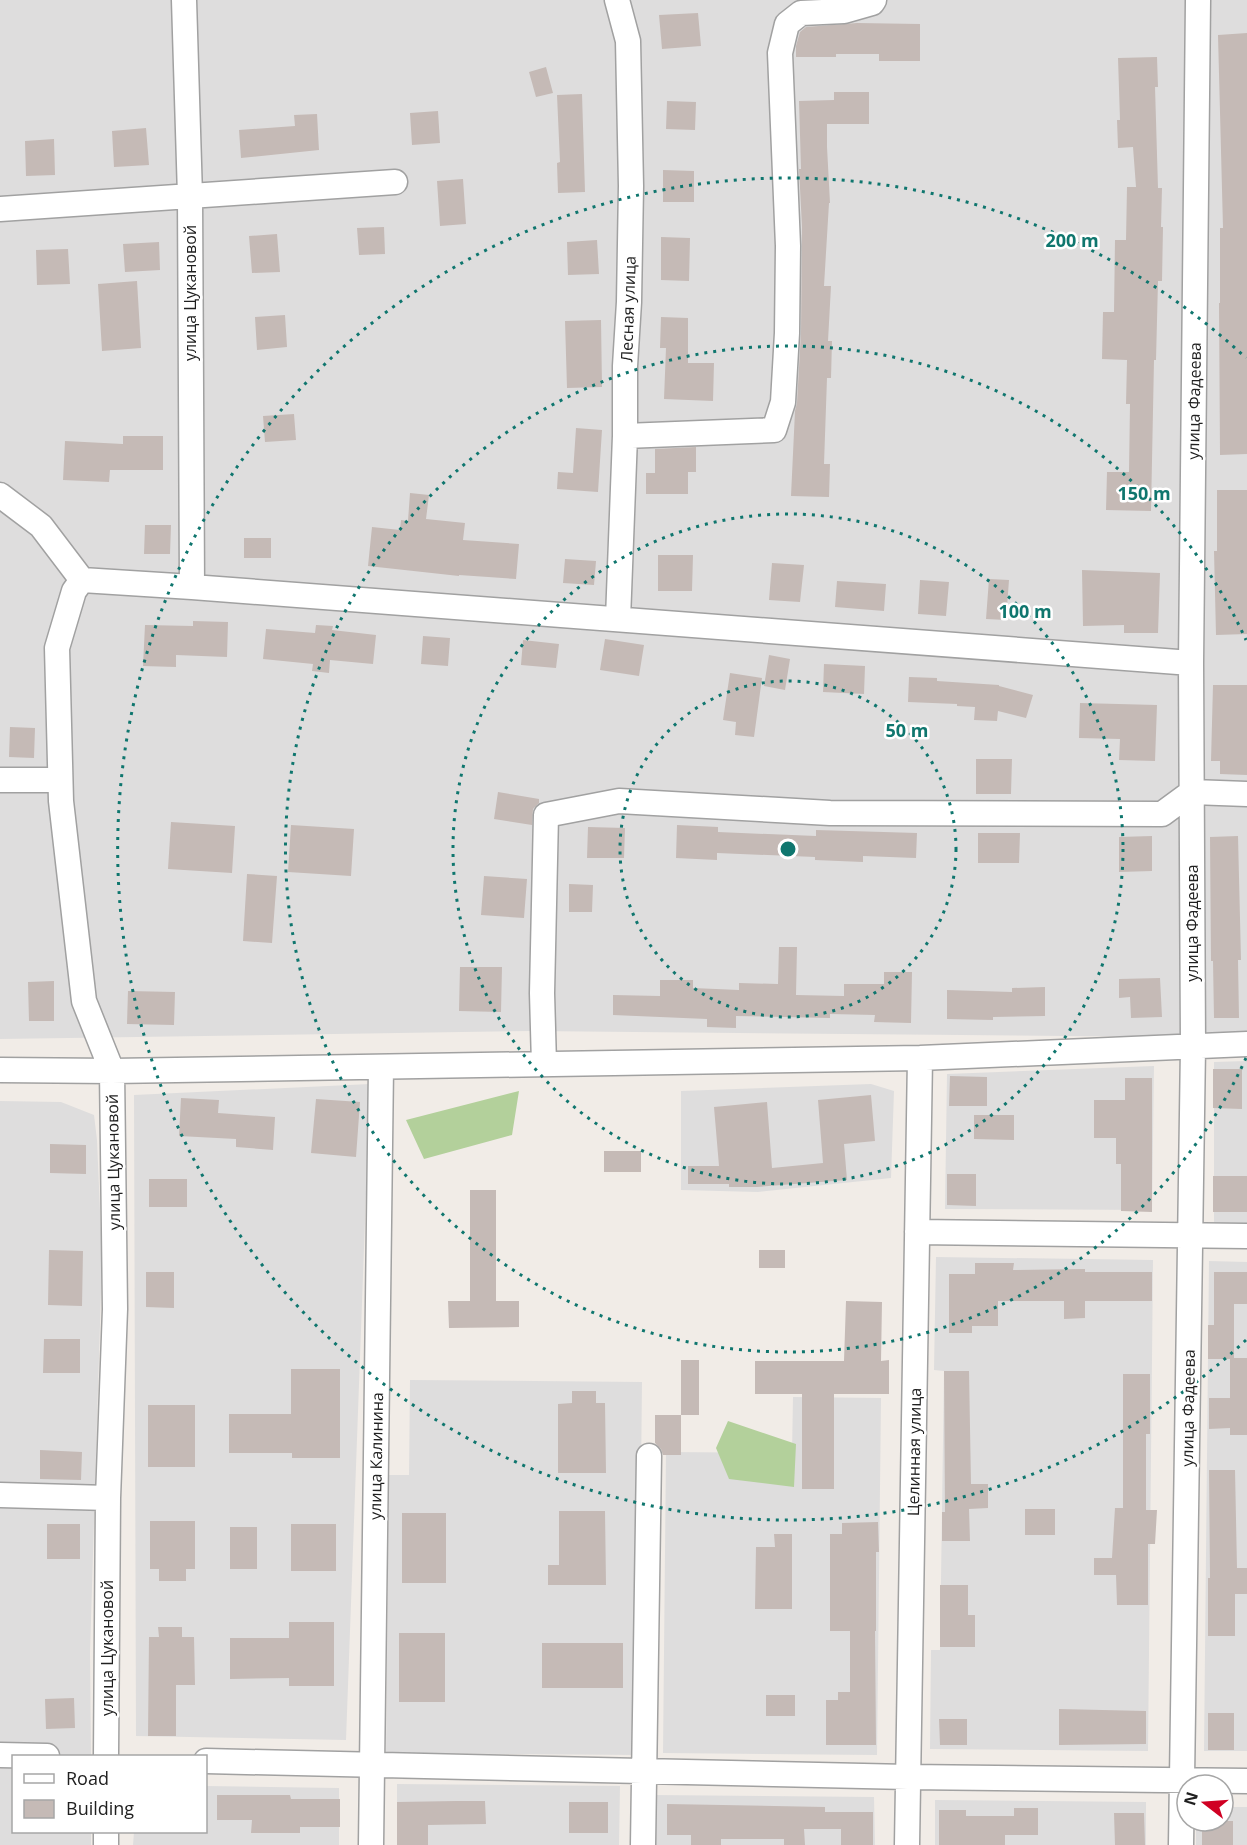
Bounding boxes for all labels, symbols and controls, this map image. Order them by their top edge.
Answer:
street label: улица Цукановой [179,225,201,361]
text: 200 m [1045,228,1099,252]
street label: Лесная улица [615,256,641,362]
street label: улица Фадеева [1182,342,1206,460]
text: 150 m [1117,481,1171,505]
text: 100 m [998,599,1052,623]
text: 50 m [886,718,928,742]
centre of rings [778,839,798,859]
street label: улица Фадеева [1181,864,1203,982]
street label: улица Цукановой [101,1094,125,1230]
street label: улица Фадеева [1176,1349,1200,1467]
street label: Целинная улица [902,1388,926,1516]
street label: улица Калинина [364,1392,388,1520]
street label: улица Цукановой [96,1580,118,1716]
legend [12,1755,207,1833]
text: Road [66,1766,109,1790]
north arrow [1175,1773,1235,1833]
text: N [1178,1789,1203,1808]
text: Building [66,1796,134,1820]

